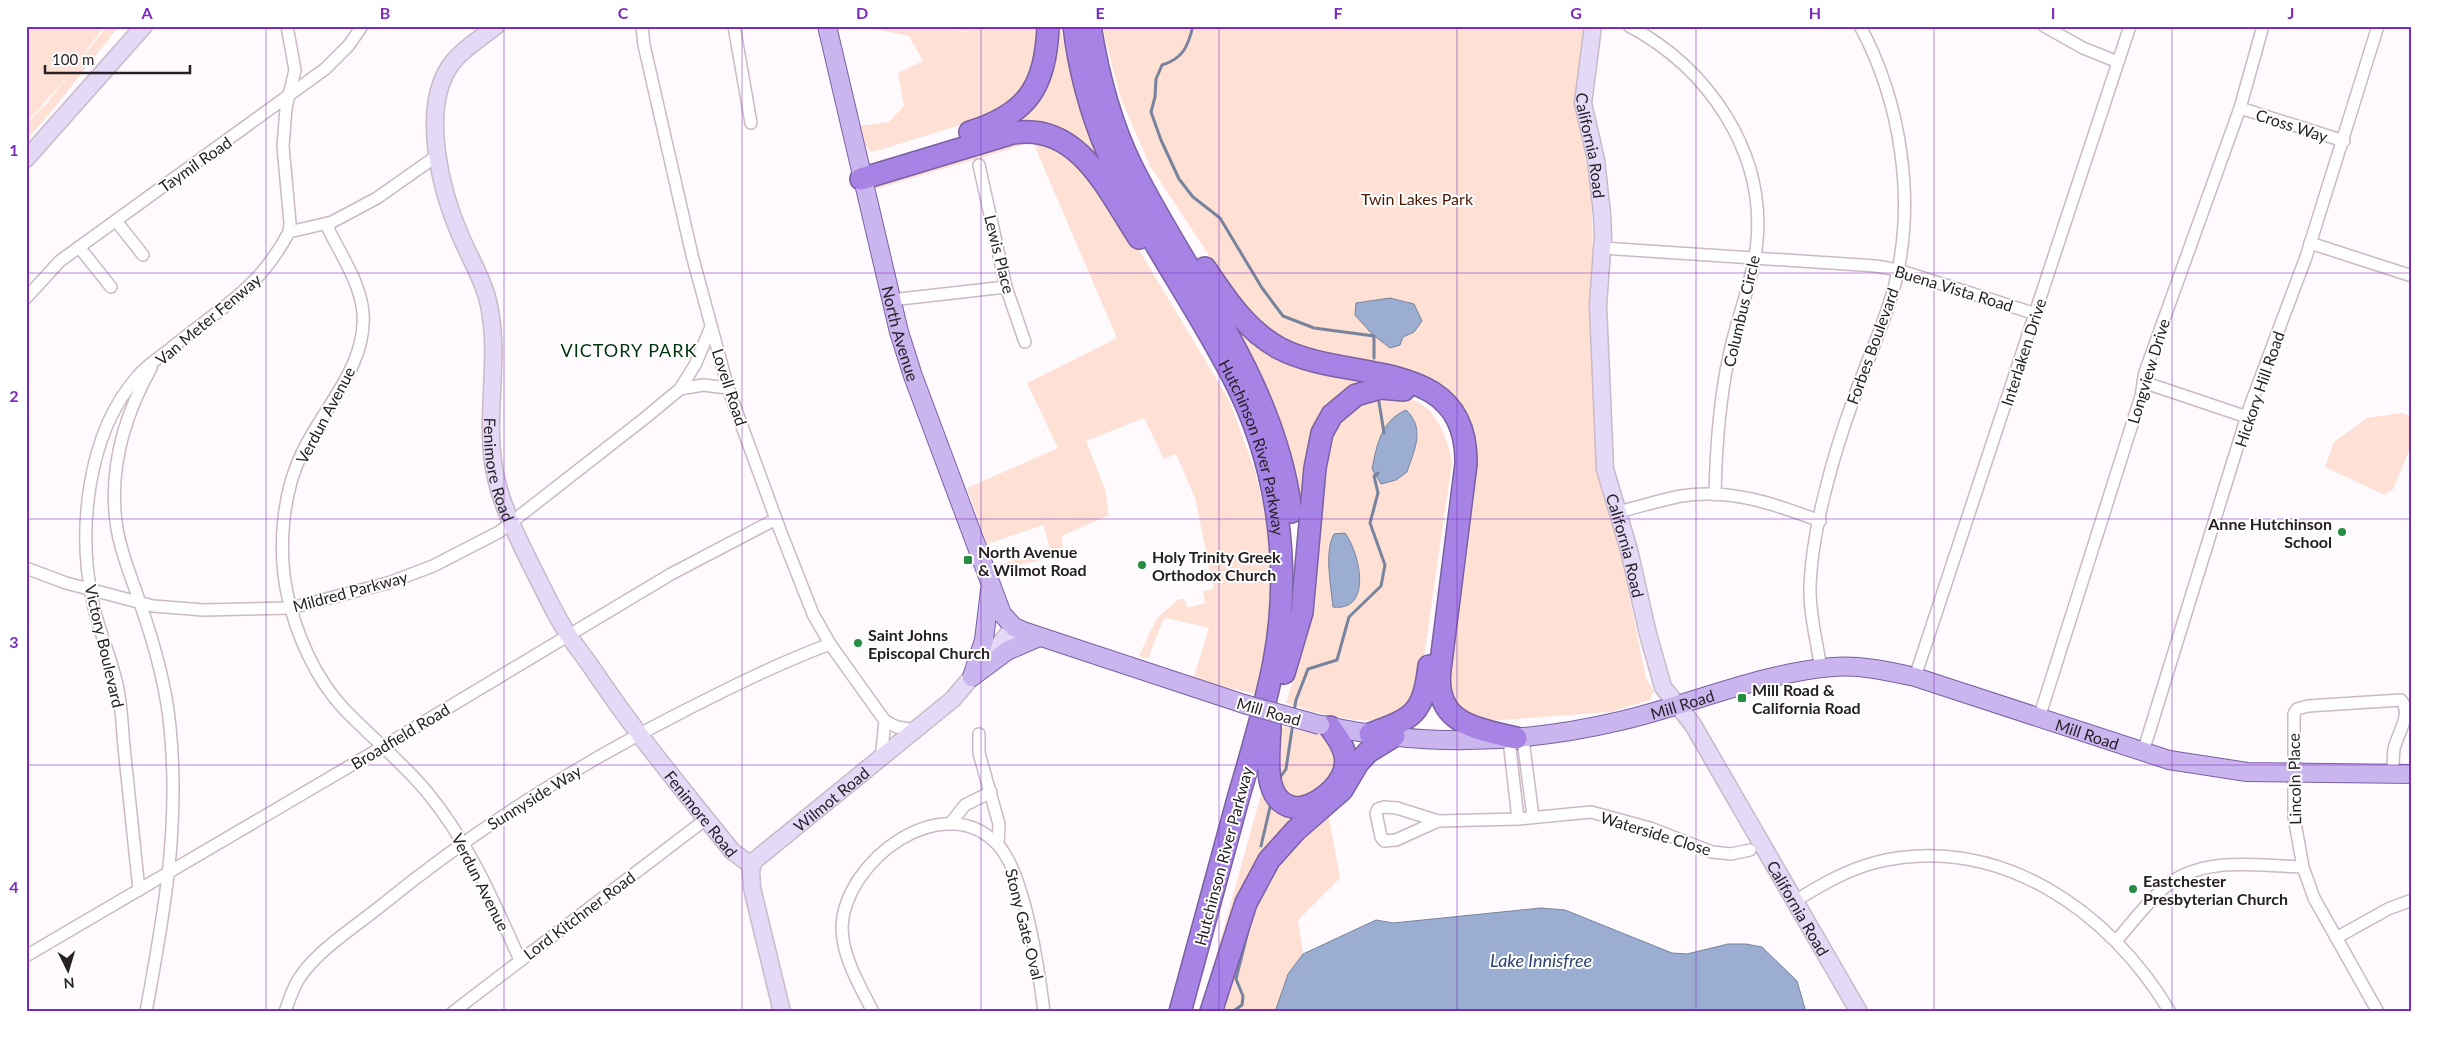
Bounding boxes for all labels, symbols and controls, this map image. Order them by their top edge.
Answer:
text: A [140,3,153,22]
text: B [380,3,390,22]
text: C [618,3,629,22]
text: D [856,3,868,22]
text: E [1095,3,1105,22]
text: F [1333,3,1343,22]
text: G [1570,3,1582,22]
text: H [1809,3,1821,22]
text: I [2051,3,2055,22]
text: J [2288,3,2294,22]
scale bar [45,42,190,74]
text: 100 m [52,50,94,68]
street label: California Road [1573,92,1610,199]
street label: Cross Way [2254,104,2331,146]
street label: Taymil Road [155,132,235,196]
text: 1 [9,140,19,159]
park label: Twin Lakes Park [1361,189,1474,208]
street label: Lewis Place [981,213,1019,295]
street label: Columbus Circle [1719,253,1763,369]
street label: Buena Vista Road [1892,261,2016,315]
street label: Van Meter Fenway [152,269,265,369]
street label: North Avenue [879,284,923,384]
street label: Forbes Boulevard [1842,285,1902,407]
street label: Interlaken Drive [1997,296,2049,408]
street label: Longview Drive [2123,316,2173,426]
street label: Hickory Hill Road [2230,329,2288,449]
district label: VICTORY PARK [561,339,697,361]
street label: Lovell Road [709,346,751,428]
street label: Hutchinson River Parkway [1216,356,1289,537]
street label: Verdun Avenue [292,363,358,467]
text: 2 [9,386,19,405]
street label: Fenimore Road [481,418,519,524]
street label: California Road [1603,491,1649,599]
place label: Anne Hutchinson School [2207,514,2332,551]
marker: Anne Hutchinson School [2336,526,2348,538]
place label: North Avenue & Wilmot Road [978,542,1087,579]
place label: Holy Trinity Greek Orthodox Church [1152,547,1281,584]
marker: North Avenue & Wilmot Road [962,554,974,566]
marker: Holy Trinity Greek Orthodox Church [1136,559,1148,571]
street label: Mildred Parkway [291,566,410,615]
street label: Victory Boulevard [82,583,128,709]
place label: Saint Johns Episcopal Church [868,625,990,662]
text: 3 [9,632,19,651]
marker: Saint Johns Episcopal Church [852,637,864,649]
place label: Mill Road & California Road [1752,680,1861,717]
street label: Mill Road [1648,685,1716,722]
marker: Mill Road & California Road [1736,692,1748,704]
street label: Mill Road [1235,693,1303,729]
street label: Broadfield Road [347,699,453,773]
street label: Mill Road [2053,714,2122,753]
street label: Lincoln Place [2284,733,2304,825]
street label: Sunnyside Way [484,760,585,833]
street label: Wilmot Road [789,762,872,835]
street label: Hutchinson River Parkway [1190,764,1256,948]
street label: Fenimore Road [661,766,742,860]
street label: Waterside Close [1598,807,1714,859]
street label: Verdun Avenue [448,830,514,934]
street label: California Road [1764,857,1834,959]
street label: Stony Gate Oval [1002,866,1048,982]
street label: Lord Kitchner Road [520,867,638,963]
place label: Eastchester Presbyterian Church [2143,871,2288,908]
text: 4 [9,877,19,896]
marker: Eastchester Presbyterian Church [2127,883,2139,895]
north arrow [42,946,92,996]
water label: Lake Innisfree [1490,949,1592,971]
text: N [63,975,75,992]

